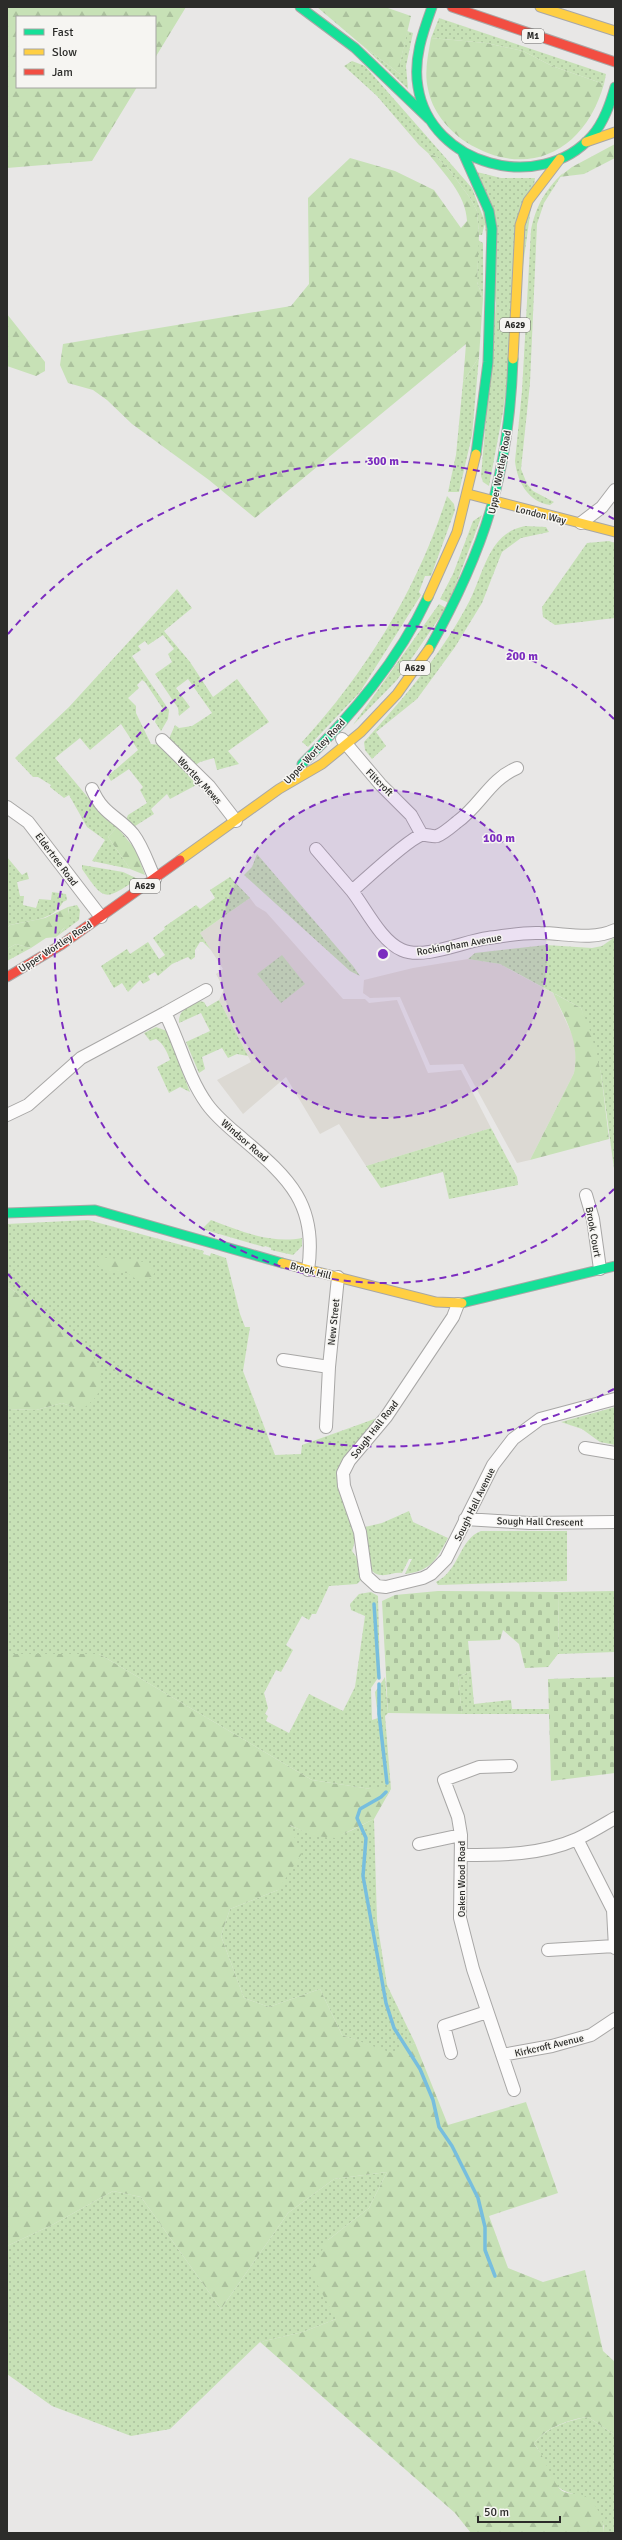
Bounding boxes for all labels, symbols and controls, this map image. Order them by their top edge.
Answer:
legend [16,16,156,88]
text: Fast [52,25,73,40]
road number: M1 [522,29,544,43]
text: Slow [52,45,77,60]
text: Jam [52,65,73,80]
road number: A629 [500,318,530,332]
street label: Upper Wortley Road [486,429,514,515]
text: 300 m [367,454,399,469]
street label: London Way [514,503,568,527]
text: 200 m [506,649,538,664]
road number: A629 [400,661,430,675]
street label: Upper Wortley Road [281,717,348,787]
street label: Wortley Mews [174,755,224,807]
street label: Flitcroft [363,766,396,799]
street label: Eldertree Road [32,831,80,889]
text: 100 m [483,831,515,846]
road number: A629 [130,879,160,893]
street label: Upper Wortley Road [17,919,94,975]
street label: Rockingham Avenue [416,932,503,958]
centre of rings [376,947,390,961]
street label: Windsor Road [218,1117,270,1165]
street label: Brook Court [583,1206,603,1259]
street label: Brook Hill [289,1260,333,1282]
street label: New Street [326,1298,342,1346]
street label: Sough Hall Road [348,1398,401,1461]
street label: Sough Hall Avenue [452,1466,498,1543]
street label: Sough Hall Crescent [497,1515,584,1529]
street label: Oaken Wood Road [456,1841,468,1917]
street label: Kirkcroft Avenue [514,2032,585,2060]
scale bar [478,2498,560,2524]
text: 50 m [484,2505,509,2520]

